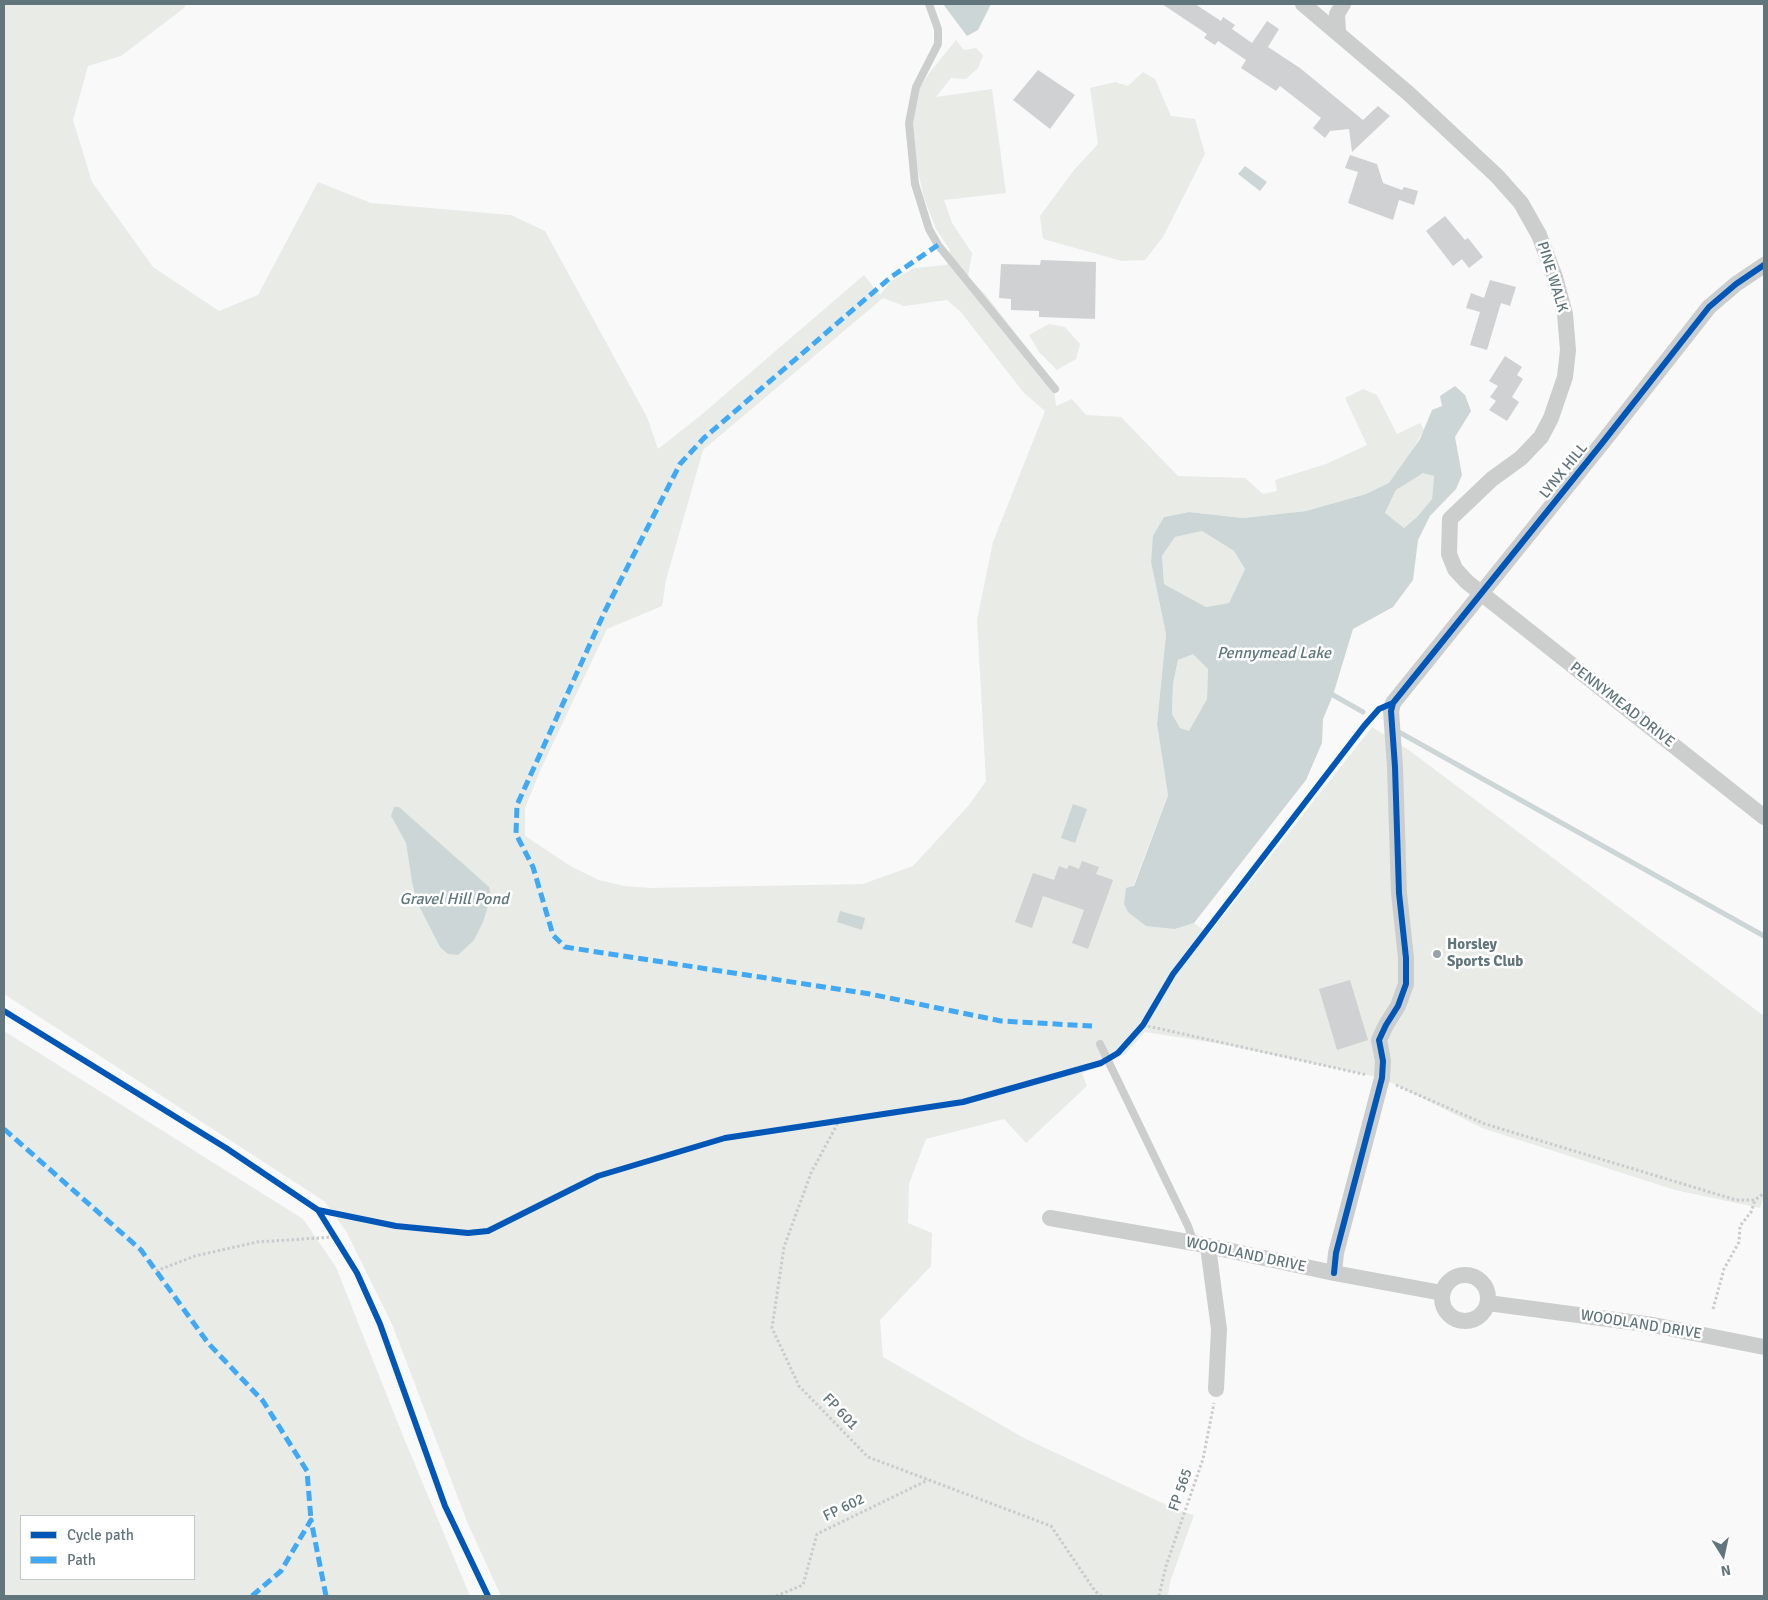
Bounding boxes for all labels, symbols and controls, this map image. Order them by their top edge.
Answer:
street label: PINE WALK [1533,239,1571,315]
street label: LYNX HILL [1536,440,1592,502]
water label: Pennymead Lake [1217,644,1331,664]
street label: PENNYMEAD DRIVE [1566,659,1678,751]
water label: Gravel Hill Pond [399,890,509,910]
place label: Horsley Sports Club [1447,936,1523,971]
marker: Horsley Sports Club [1431,948,1443,960]
street label: WOODLAND DRIVE [1184,1233,1308,1277]
street label: WOODLAND DRIVE [1579,1307,1703,1343]
street label: FP 601 [818,1390,862,1434]
street label: FP 565 [1165,1466,1197,1514]
street label: FP 602 [820,1490,868,1526]
legend [20,1515,195,1580]
text: Cycle path [67,1526,134,1544]
north arrow [1698,1530,1748,1580]
text: Path [67,1551,96,1569]
text: N [1719,1561,1732,1579]

